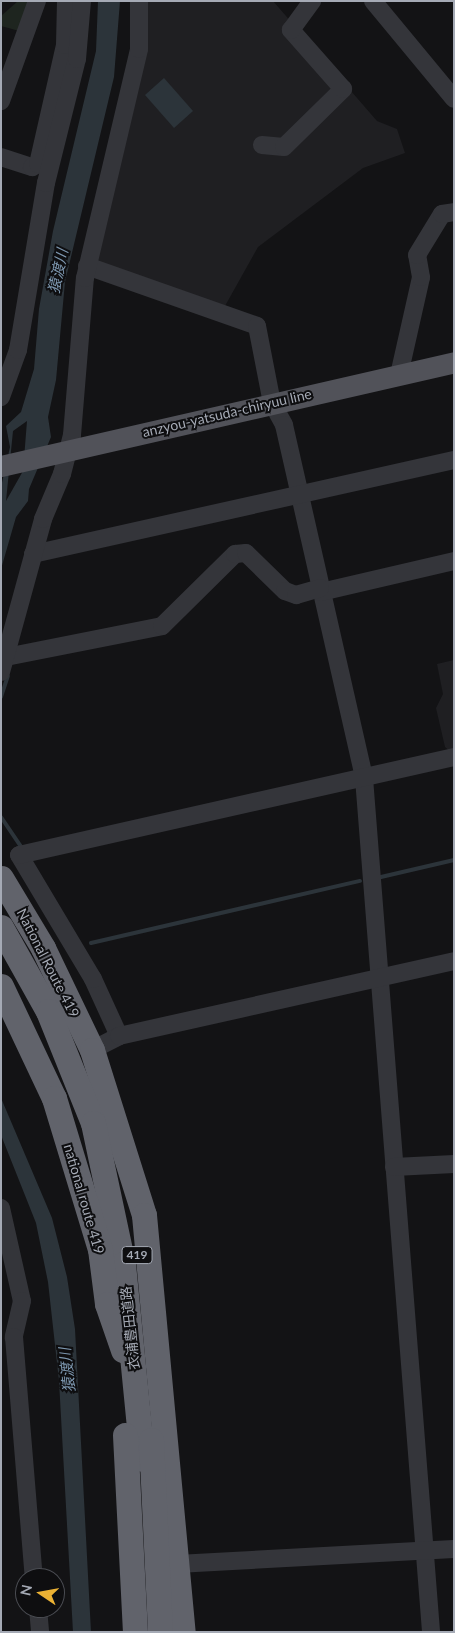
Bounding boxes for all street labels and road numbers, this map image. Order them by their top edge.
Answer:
street label: anzyou-yatsuda-chiryuu line [141,385,313,441]
street label: National Route 419 [13,906,83,1020]
street label: national route 419 [60,1142,108,1256]
road number: 419 [121,1246,153,1264]
street label: 衣浦豊田道路 [117,1285,143,1371]

